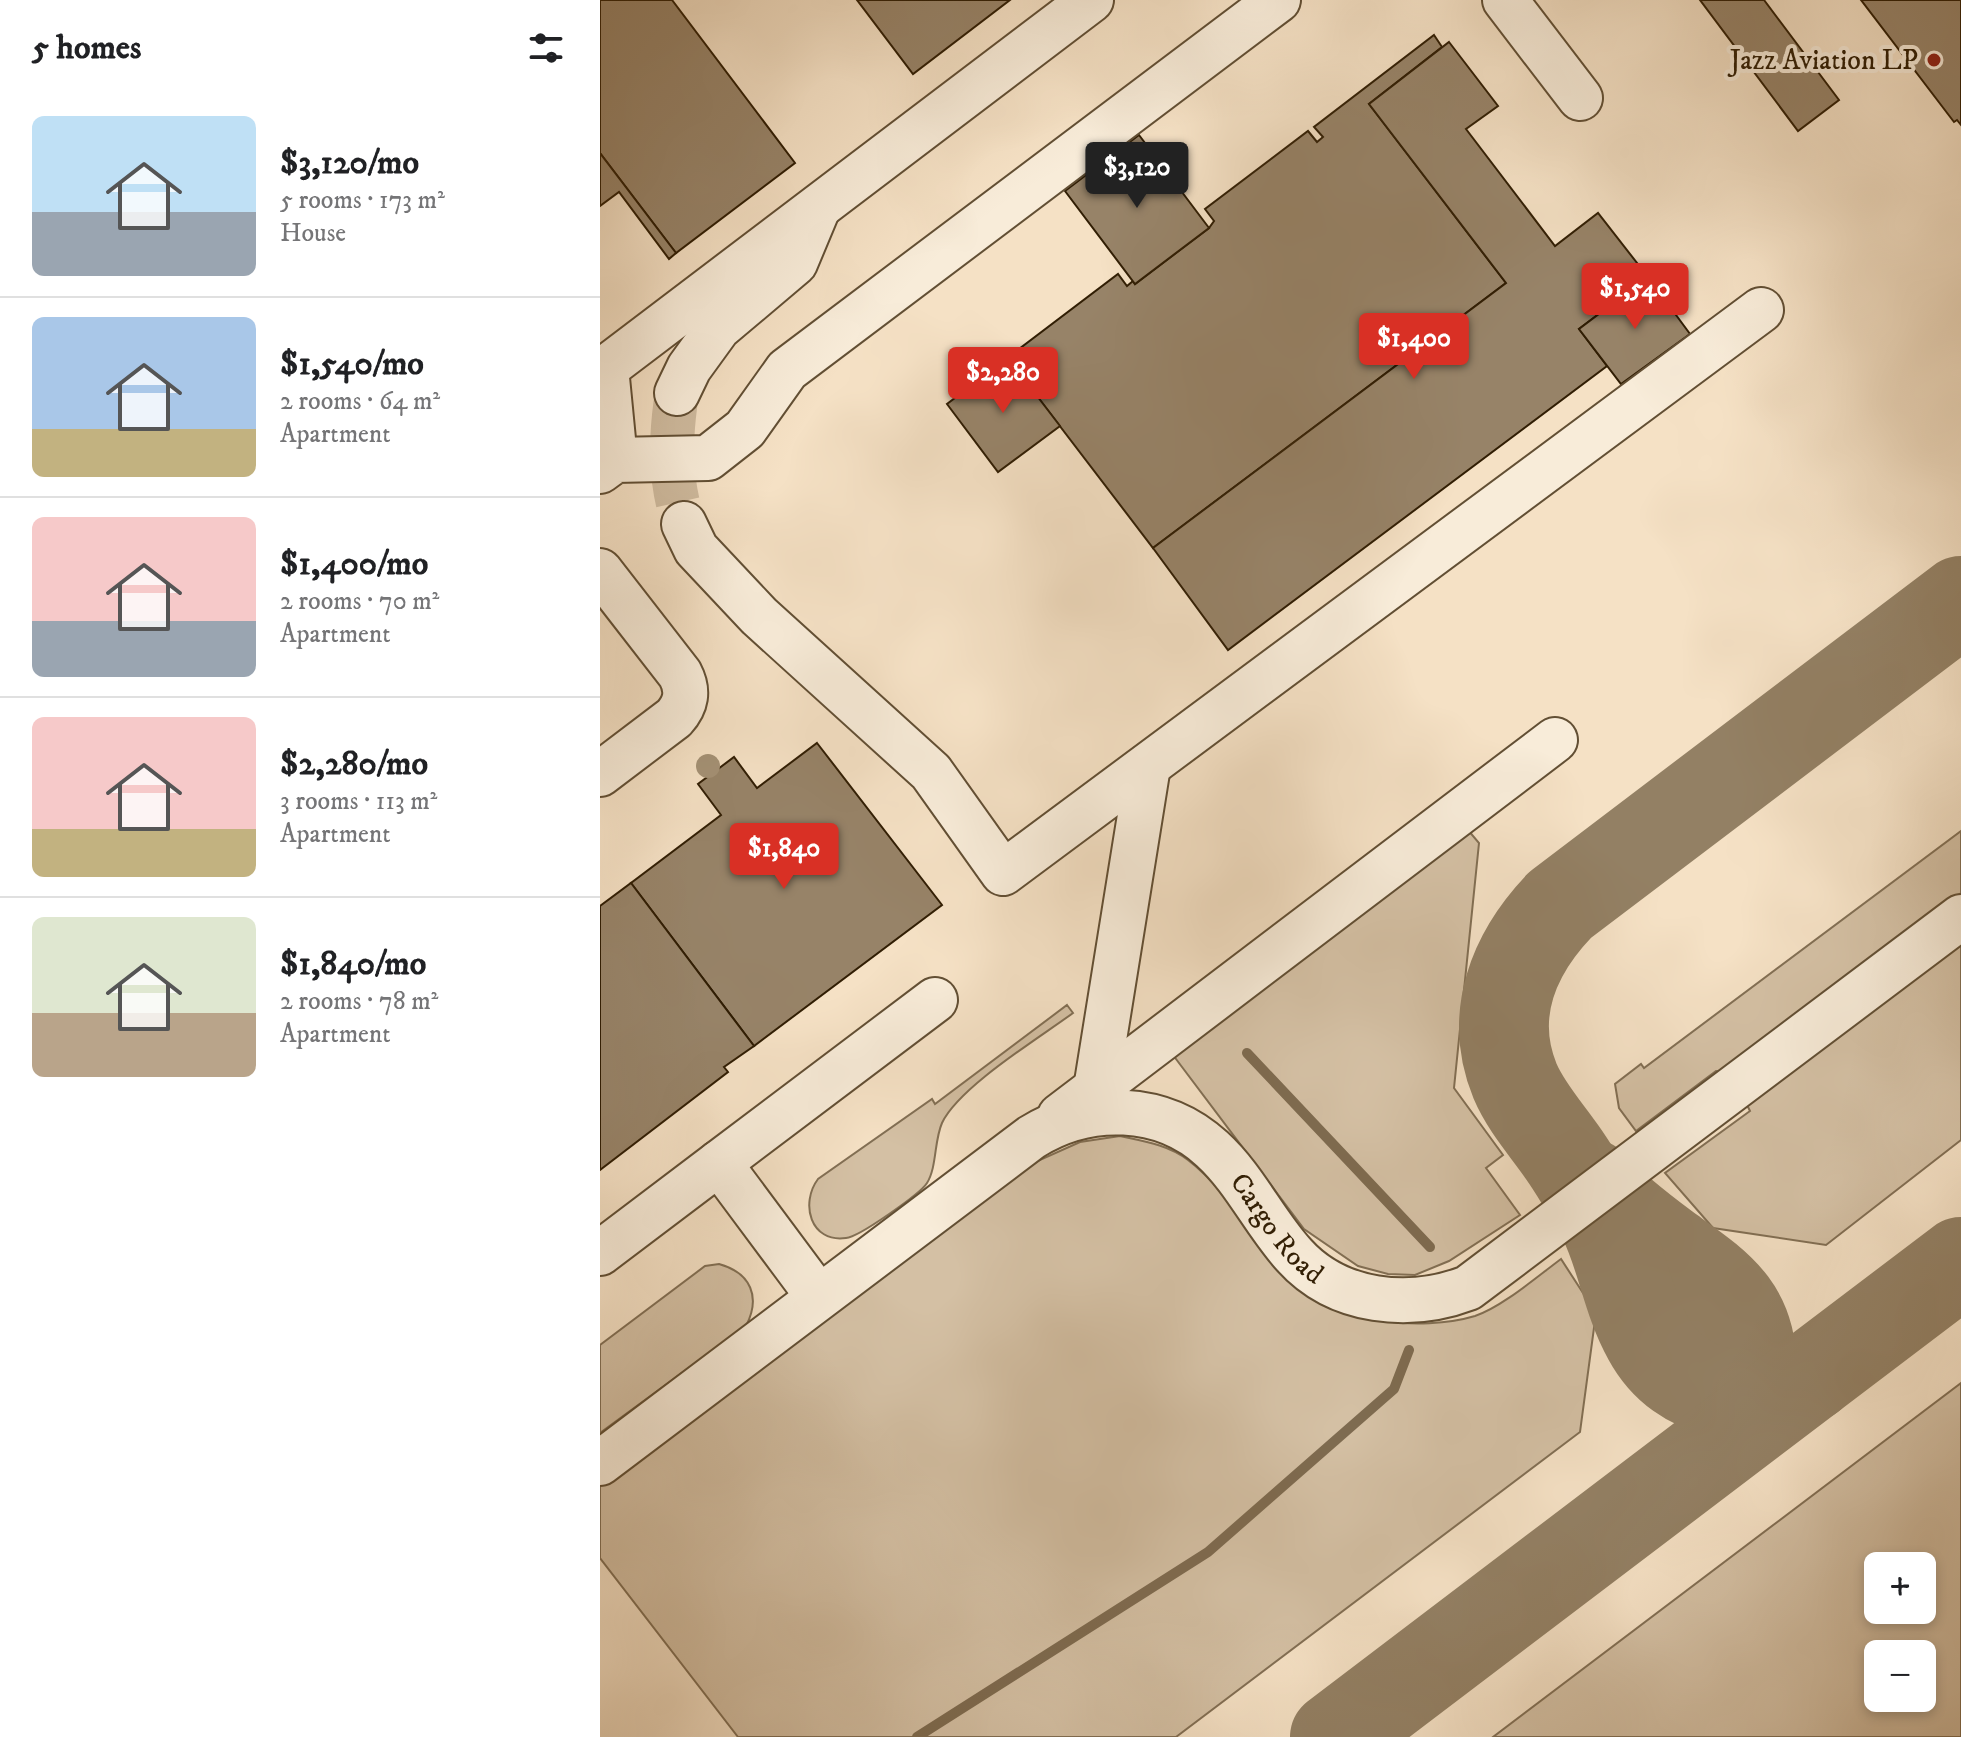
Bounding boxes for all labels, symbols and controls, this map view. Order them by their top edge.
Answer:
icon: filters [524,26,568,70]
text: 5 homes [32,27,141,69]
place label: Jazz Aviation LP [1727,43,1918,78]
marker: Jazz Aviation LP [1925,51,1943,69]
text: $3,120/mo [280,142,419,184]
pin: $3,120 [1072,142,1202,210]
icon: home [96,148,192,244]
text: $3,120 [1103,151,1171,184]
text: 5 rooms · 173 m² [280,184,445,217]
text: House [280,217,346,250]
pin: $1,540 [1570,263,1700,331]
text: $1,540 [1600,272,1670,305]
pin: $1,400 [1349,313,1479,381]
text: $1,400 [1377,322,1451,355]
text: $1,540/mo [280,343,424,385]
pin: $2,280 [938,347,1068,415]
icon: home [96,349,192,445]
text: $2,280 [966,356,1040,389]
text: 2 rooms · 64 m² [280,385,440,418]
text: Apartment [280,418,391,451]
text: $1,400/mo [280,543,428,585]
icon: home [96,549,192,645]
text: 2 rooms · 70 m² [280,585,439,618]
text: Apartment [280,618,391,651]
text: $2,280/mo [280,743,428,785]
icon: home [96,749,192,845]
text: 3 rooms · 113 m² [280,785,437,818]
text: Apartment [280,818,391,851]
pin: $1,840 [719,823,849,891]
text: $1,840 [748,832,820,865]
text: $1,840/mo [280,943,426,985]
icon: home [96,949,192,1045]
text: 2 rooms · 78 m² [280,985,438,1018]
text: Apartment [280,1018,391,1051]
street label: Cargo Road [1223,1166,1331,1292]
map controls [1864,1552,1936,1712]
button: + [1864,1552,1936,1624]
button: − [1864,1640,1936,1712]

